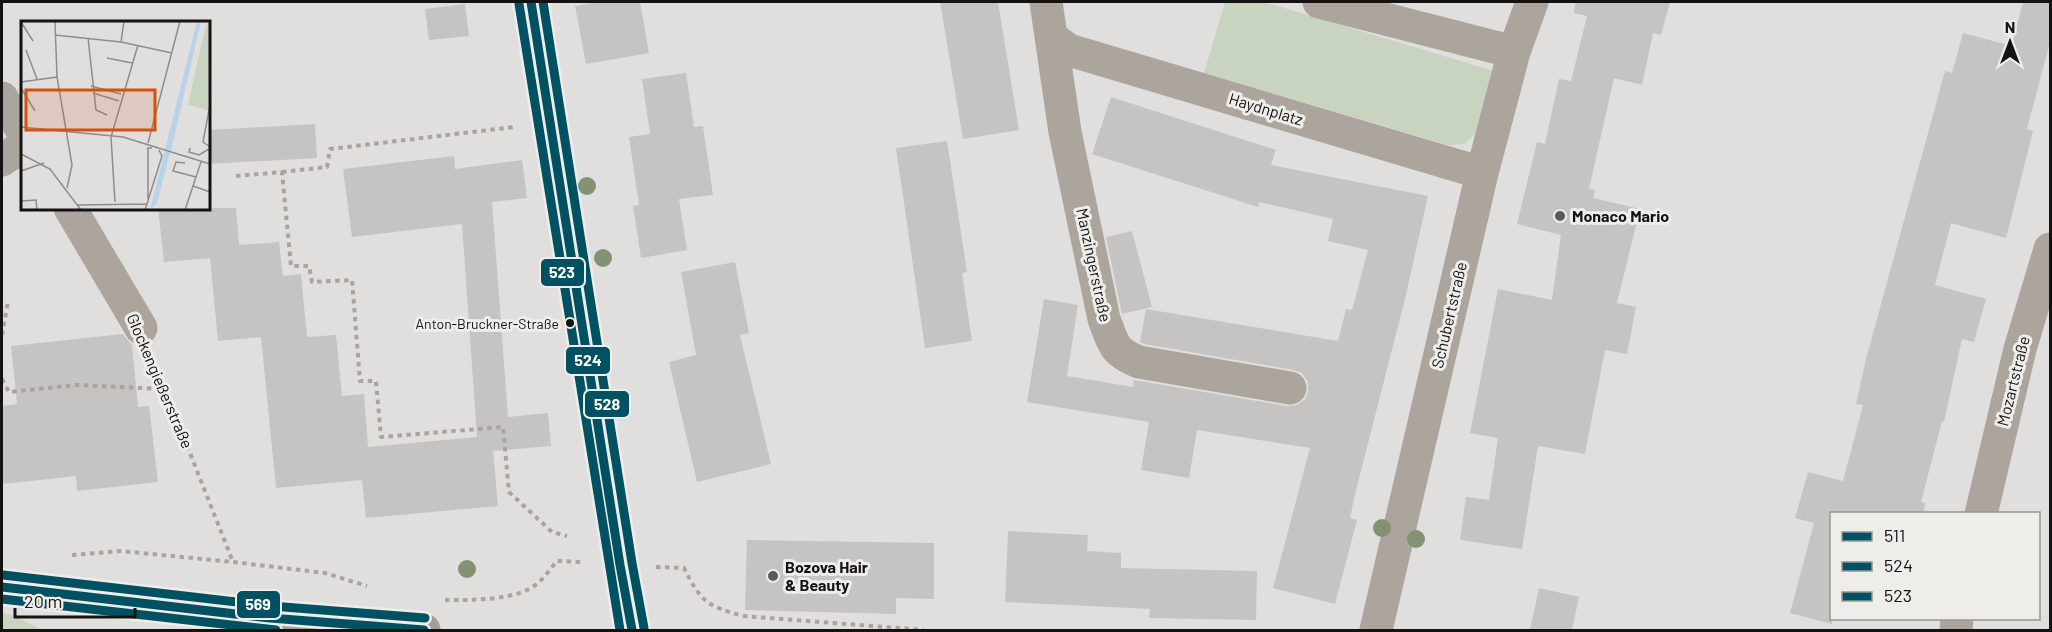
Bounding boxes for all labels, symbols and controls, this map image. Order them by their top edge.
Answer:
north arrow [1980,12,2040,72]
text: N [2005,17,2015,36]
inset map [21,21,210,210]
street label: Haydnplatz [1227,88,1306,129]
street label: Manzingerstraße [1073,206,1116,324]
place label: Monaco Mario [1572,206,1669,225]
marker: Monaco Mario [1553,209,1567,223]
line badge: 523 [540,258,585,287]
street label: Schubertstraße [1427,260,1470,370]
text: 523 [549,262,575,281]
street label: Glockengießerstraße [123,310,197,451]
place label: Anton-Bruckner-Straße [416,315,559,332]
marker: Anton-Bruckner-Straße [564,317,576,329]
street label: Mozartstraße [1992,334,2033,428]
line badge: 524 [565,346,611,375]
text: 524 [574,350,602,369]
line badge: 528 [584,390,630,418]
text: 528 [594,394,620,413]
legend [1830,512,2040,620]
text: 511 [1884,524,1905,546]
text: 524 [1884,554,1913,576]
place label: Bozova Hair & Beauty [785,557,868,594]
marker: Bozova Hair & Beauty [766,569,780,583]
scale bar [15,581,135,619]
text: 523 [1884,584,1912,606]
text: 20 m [24,590,62,612]
line badge: 569 [236,590,281,619]
text: 569 [245,594,271,613]

